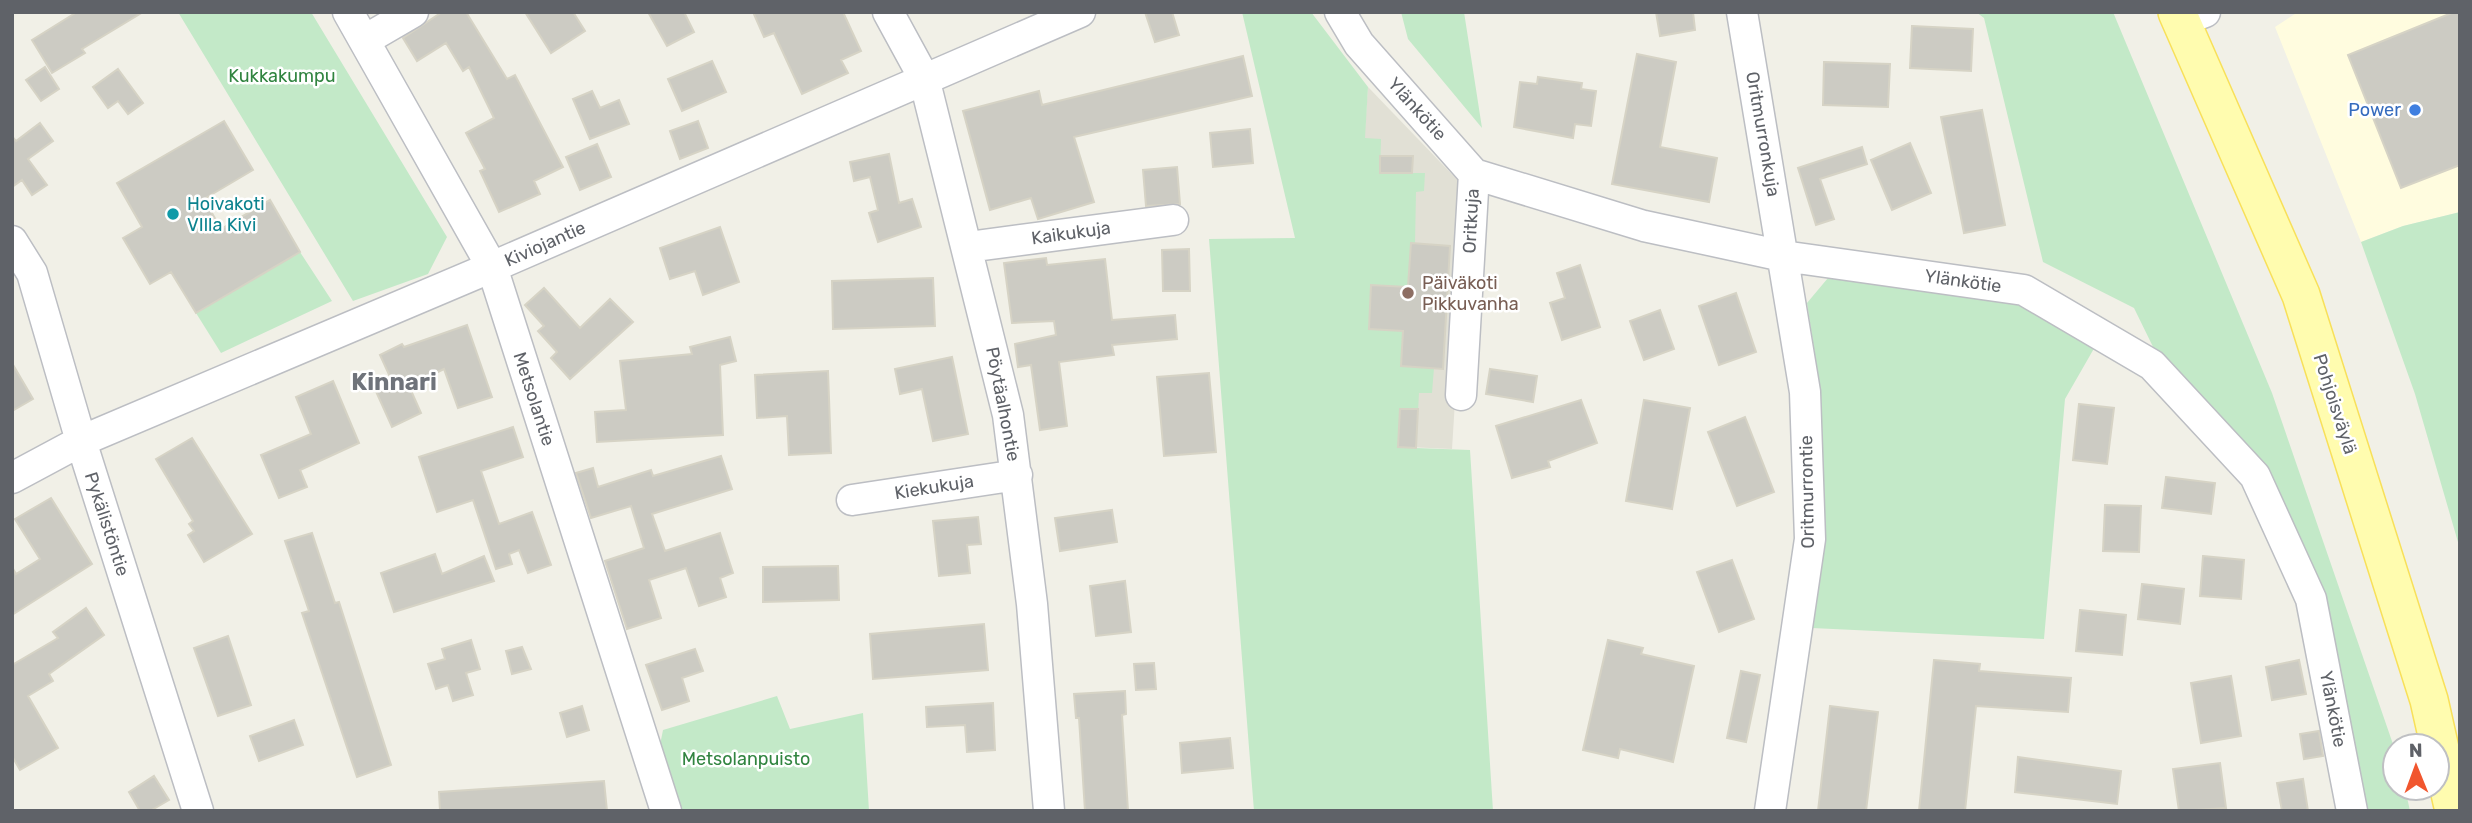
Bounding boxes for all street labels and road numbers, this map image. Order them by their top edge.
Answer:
street label: Oritmurronkuja [1741,70,1785,198]
street label: Ylänkötie [1383,73,1451,145]
street label: Oritkuja [1458,188,1484,254]
street label: Kiviojantie [501,216,589,272]
street label: Kaikukuja [1030,217,1112,249]
street label: Ylänkötie [1923,265,2003,297]
street label: Pöytäalhontie [981,345,1025,463]
street label: Metsolantie [508,349,560,449]
street label: Pohjoisväylä [2308,351,2362,457]
street label: Oritmurrontie [1795,435,1819,549]
street label: Pykälistöntie [80,469,134,579]
street label: Kiekukuja [893,470,975,504]
street label: Ylänkötie [2315,669,2351,749]

